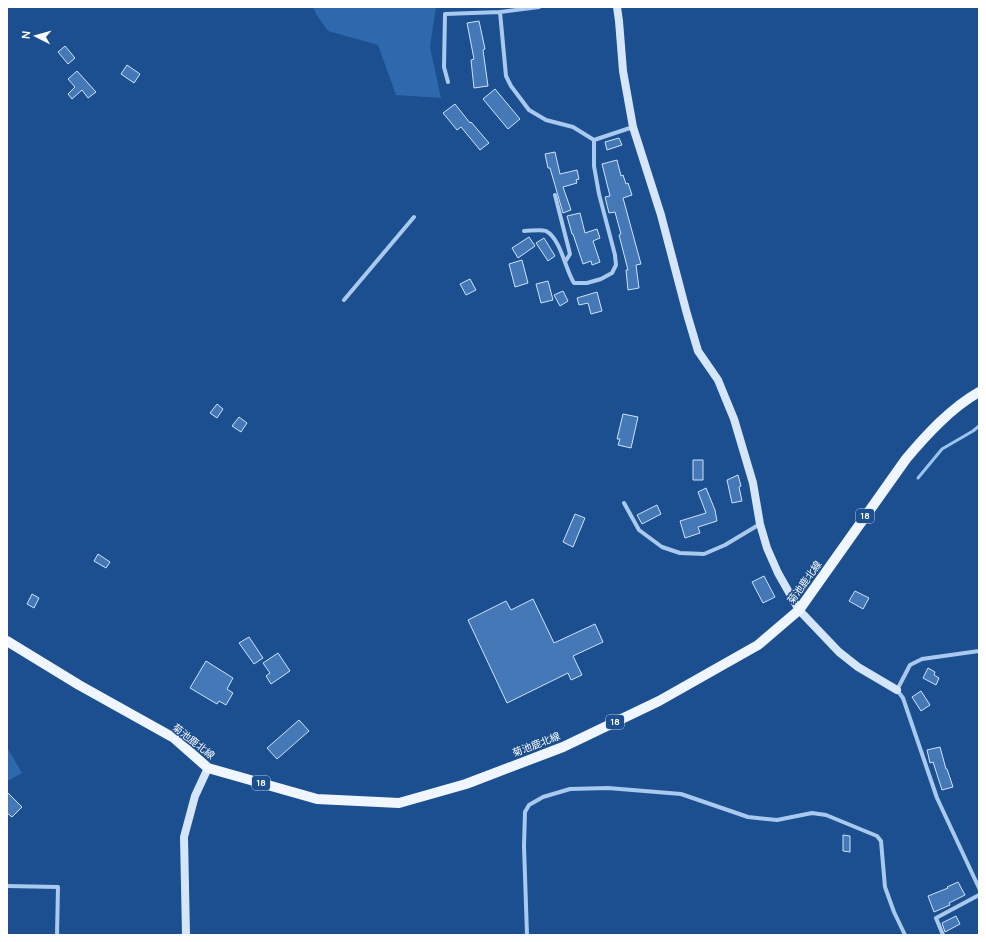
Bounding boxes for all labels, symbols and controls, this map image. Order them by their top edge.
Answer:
north arrow [16,16,56,56]
text: N [18,30,33,40]
road number: 18 [856,509,874,523]
street label: 菊池鹿北線 [784,558,824,606]
road number: 18 [606,715,624,729]
street label: 菊池鹿北線 [170,720,218,762]
street label: 菊池鹿北線 [510,729,562,759]
road number: 18 [252,776,270,790]

